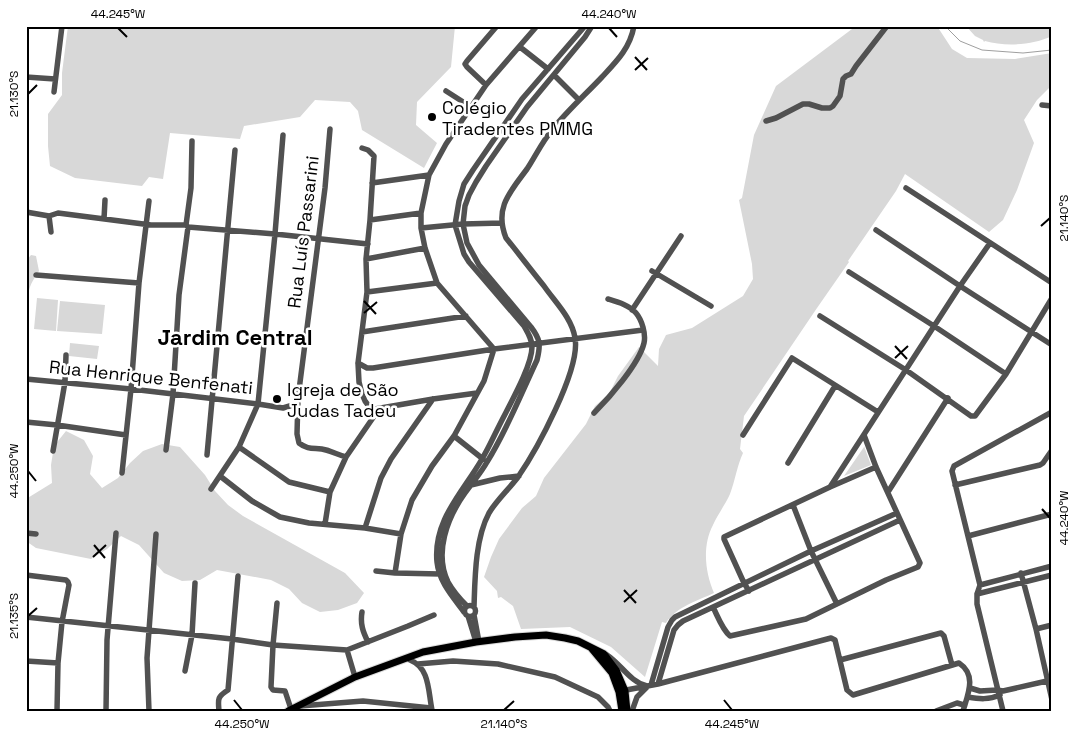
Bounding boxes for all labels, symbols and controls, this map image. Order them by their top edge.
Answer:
text: 44.245°W [91,6,146,22]
text: 44.240°W [581,6,637,22]
text: 21.130°S [6,71,22,117]
place label: Colégio Tiradentes PMMG [442,96,593,140]
marker: Colégio Tiradentes PMMG [426,111,438,123]
street label: Rua Luís Passarini [282,154,324,310]
text: 21.140°S [1056,195,1072,241]
district label: Jardim Central [157,323,313,351]
street label: Rua Henrique Benfenati [48,355,254,399]
place label: Igreja de São Judas Tadeu [287,378,399,422]
marker: Igreja de São Judas Tadeu [271,393,283,405]
text: 44.250°W [6,443,22,499]
text: 44.240°W [1056,490,1072,546]
text: 21.135°S [6,593,22,639]
text: 44.250°W [214,716,270,732]
text: 21.140°S [481,716,527,732]
text: 44.245°W [705,716,760,732]

